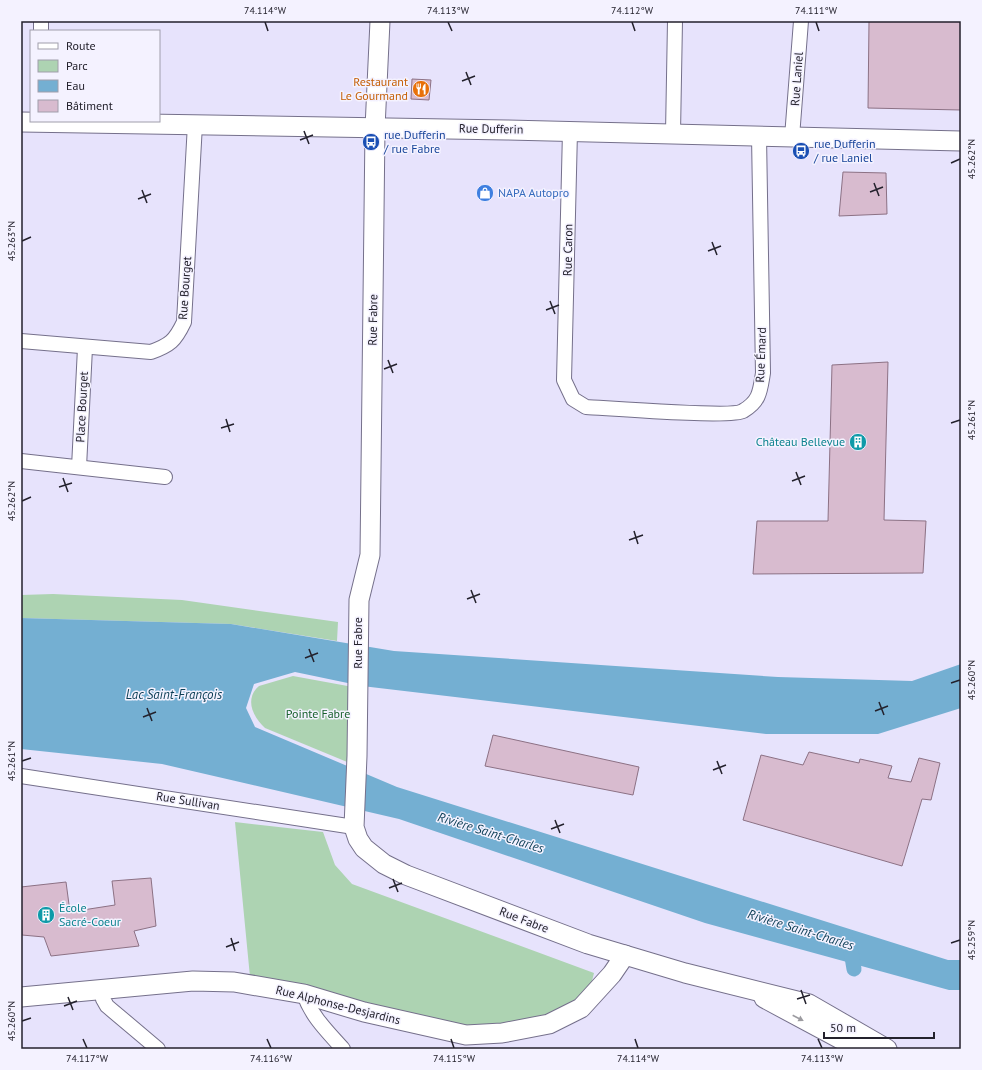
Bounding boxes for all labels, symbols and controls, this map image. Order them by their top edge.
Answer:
text: 74.114°W [244,4,287,17]
text: 74.113°W [427,4,470,17]
text: 74.112°W [611,4,654,17]
text: 74.111°W [795,4,838,17]
legend [30,30,160,122]
text: Route [66,38,96,53]
street label: Rue Laniel [787,51,806,106]
text: Parc [66,58,88,73]
place label: Restaurant Le Gourmand [340,74,408,103]
text: Eau [66,78,85,93]
restaurant icon: Restaurant Le Gourmand [411,79,431,99]
text: Bâtiment [66,98,113,113]
street label: Rue Dufferin [459,120,523,137]
place label: rue Dufferin / rue Fabre [383,127,446,156]
bus stop icon: rue Dufferin / rue Fabre [361,132,381,152]
place label: rue Dufferin / rue Laniel [813,136,876,165]
text: 45.262°N [965,139,978,179]
bus stop icon: rue Dufferin / rue Laniel [791,141,811,161]
shop icon: NAPA Autopro [475,183,495,203]
place label: NAPA Autopro [498,185,569,200]
text: 45.263°N [5,221,18,261]
street label: Rue Caron [560,224,575,276]
street label: Rue Bourget [175,256,194,320]
street label: Rue Fabre [365,294,380,346]
street label: Rue Émard [752,327,769,383]
street label: Place Bourget [72,371,91,443]
text: 45.261°N [965,400,978,440]
building icon: Château Bellevue [848,432,868,452]
place label: Château Bellevue [756,434,845,449]
text: 45.262°N [5,481,18,521]
street label: Rue Fabre [350,617,365,669]
text: 45.260°N [965,660,978,700]
water label: Lac Saint-François [126,686,223,703]
park label: Pointe Fabre [286,706,350,721]
text: 45.261°N [5,741,18,781]
street label: Rue Sullivan [155,788,221,813]
water label: Rivière Saint-Charles [436,808,547,857]
place label: École Sacré-Coeur [59,900,121,929]
street label: Rue Fabre [497,903,551,936]
building icon: École Sacré-Coeur [36,905,56,925]
water label: Rivière Saint-Charles [746,905,857,954]
text: 45.259°N [965,920,978,960]
street label: Rue Alphonse-Desjardins [274,982,402,1027]
text: 45.260°N [5,1001,18,1041]
one-way arrow [792,1014,804,1021]
scale bar [824,1014,934,1040]
text: 50 m [830,1020,856,1035]
text: 74.117°W [66,1052,109,1065]
text: 74.116°W [250,1052,293,1065]
text: 74.115°W [433,1052,476,1065]
text: 74.114°W [617,1052,660,1065]
text: 74.113°W [801,1052,844,1065]

